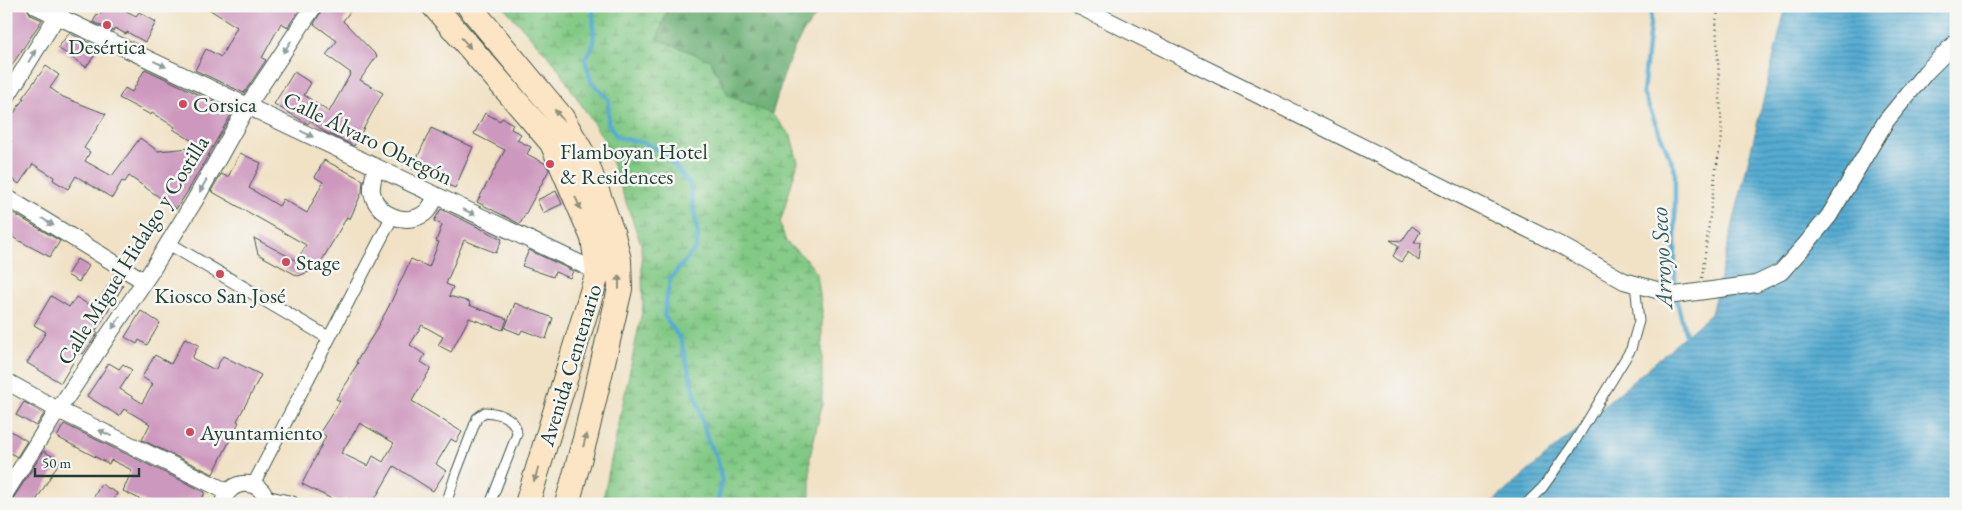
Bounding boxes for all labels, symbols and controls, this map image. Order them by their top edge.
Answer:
marker: Desértica [101,19,113,31]
place label: Desértica [68,32,146,61]
one-way arrow [461,36,472,49]
one-way arrow [282,40,292,53]
one-way arrow [28,50,37,63]
one-way arrow [153,60,167,68]
street label: Calle Álvaro Obregón [278,84,458,192]
place label: Corsica [193,90,257,119]
marker: Corsica [177,98,189,110]
one-way arrow [554,108,564,121]
street label: Calle Miguel Hidalgo y Costilla [50,130,216,370]
one-way arrow [299,130,314,138]
place label: Flamboyan Hotel & Residences [560,137,708,191]
marker: Flamboyan Hotel & Residences [544,158,556,170]
one-way arrow [199,178,207,193]
one-way arrow [575,196,583,210]
water label: Arroyo Seco [1643,206,1679,312]
one-way arrow [462,208,476,216]
one-way arrow [41,218,54,227]
place label: Stage [296,248,340,277]
marker: Stage [280,256,292,268]
marker: Kiosco San José [214,268,226,280]
one-way arrow [615,273,623,289]
street label: Avenida Centenario [531,280,608,451]
place label: Kiosco San José [154,281,286,310]
one-way arrow [111,316,121,330]
place label: Ayuntamiento [199,418,323,447]
marker: Ayuntamiento [184,426,196,438]
one-way arrow [98,429,112,437]
one-way arrow [581,432,589,447]
scale bar [35,445,139,477]
text: 50 m [42,453,71,472]
one-way arrow [532,468,540,483]

